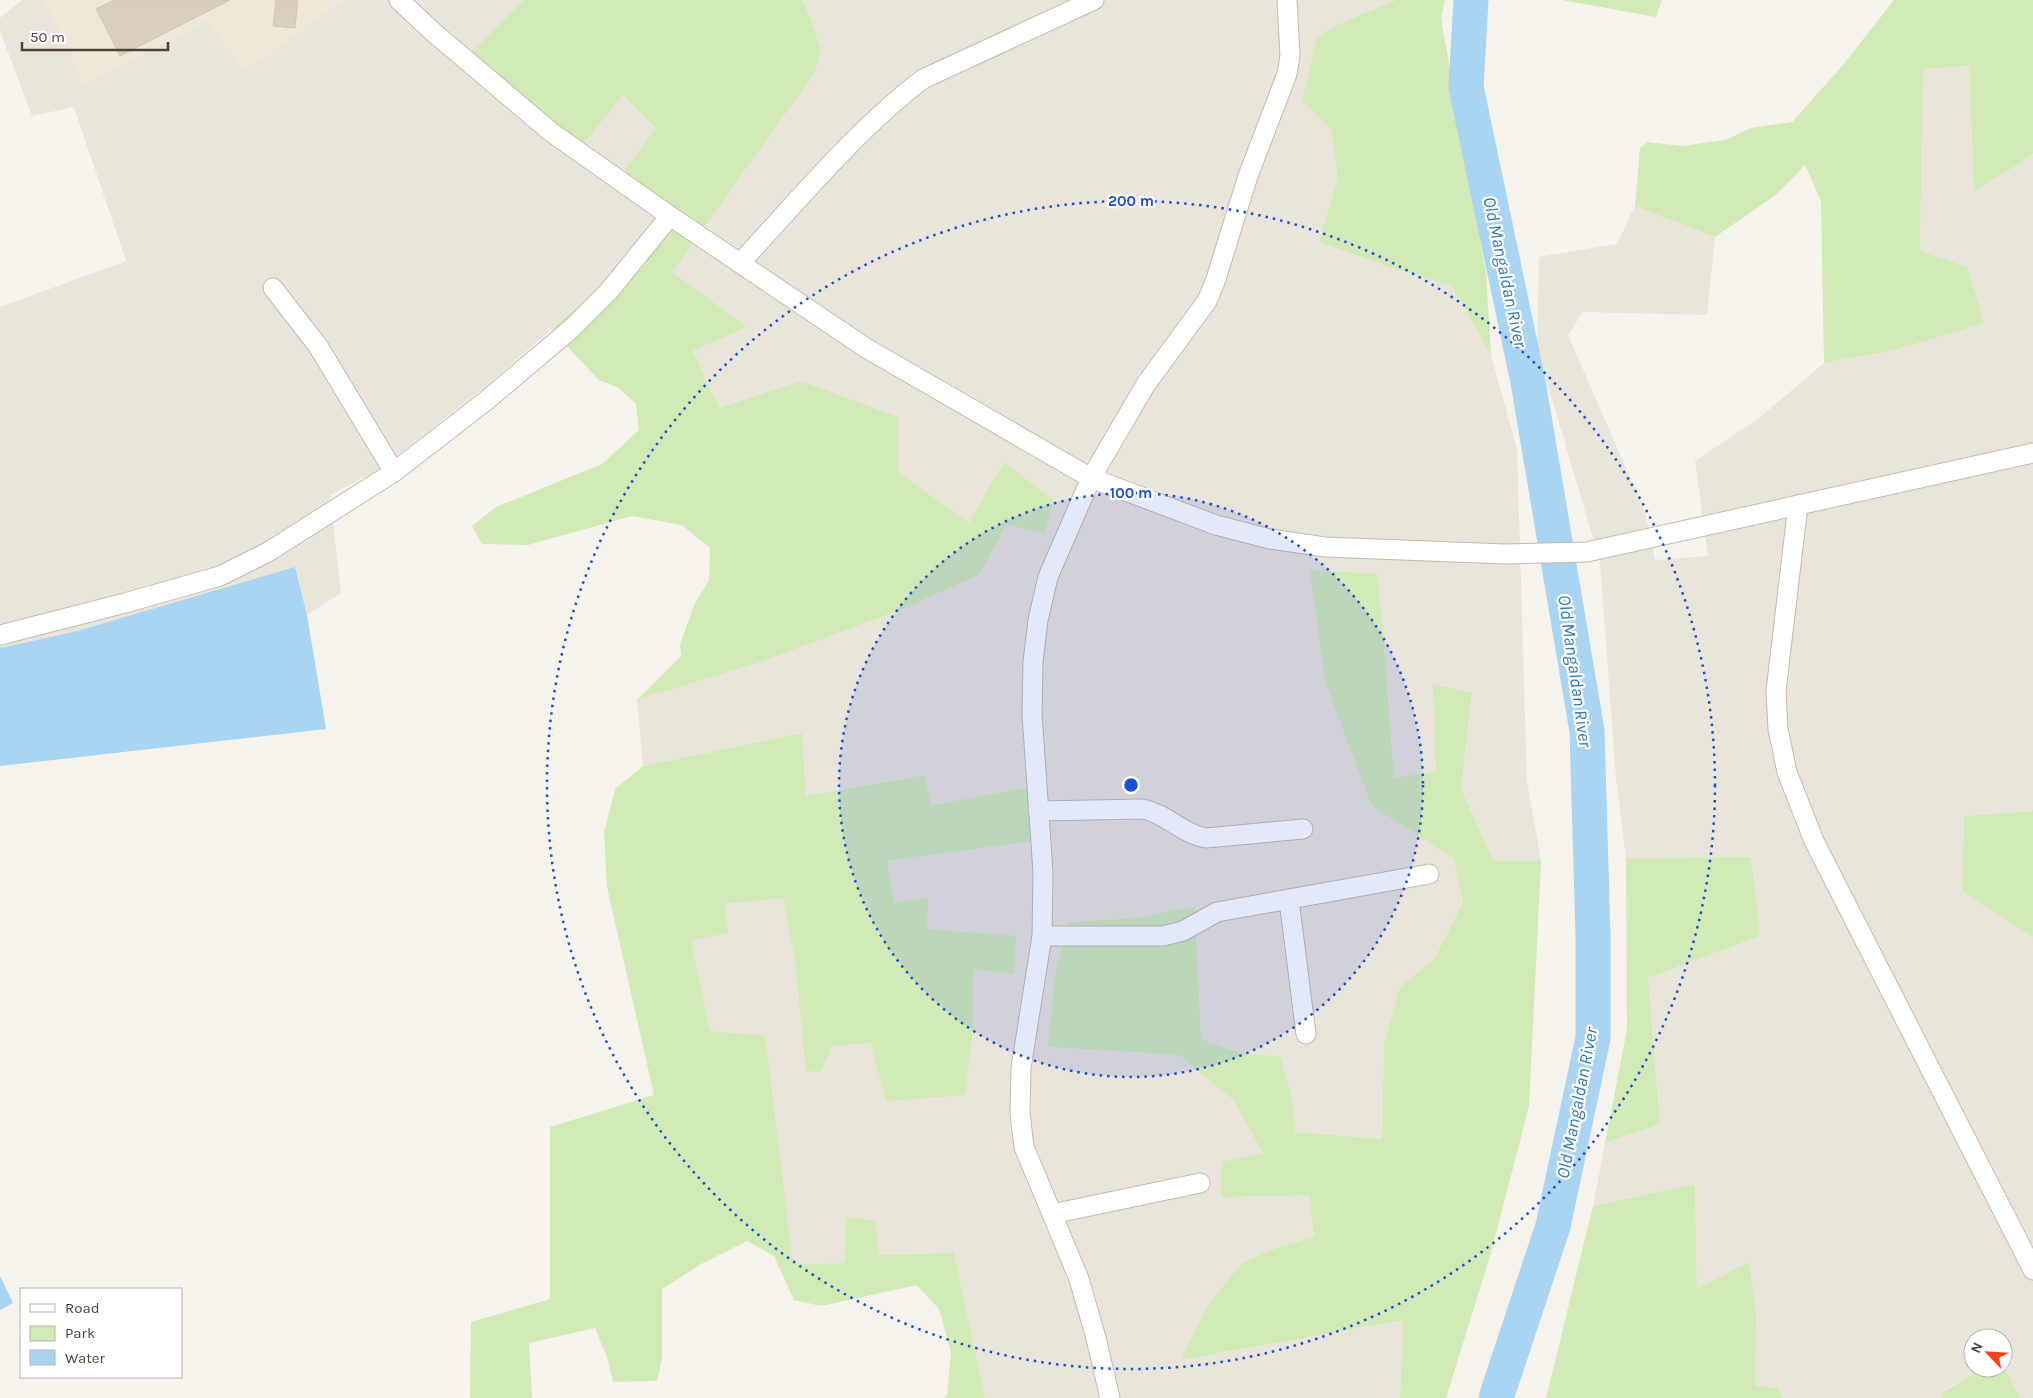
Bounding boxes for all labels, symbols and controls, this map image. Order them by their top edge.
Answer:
scale bar [22,20,169,52]
text: 50 m [30,28,65,46]
text: 200 m [1108,192,1154,210]
water label: Old Mangaldan River [1478,195,1532,350]
text: 100 m [1110,484,1152,502]
water label: Old Mangaldan River [1553,593,1597,749]
centre of rings [1122,776,1140,794]
water label: Old Mangaldan River [1552,1025,1603,1180]
legend [20,1288,182,1378]
text: Road [65,1299,100,1317]
text: Park [65,1324,95,1342]
north arrow [1963,1328,2013,1378]
text: N [1967,1340,1986,1356]
text: Water [65,1349,106,1367]

